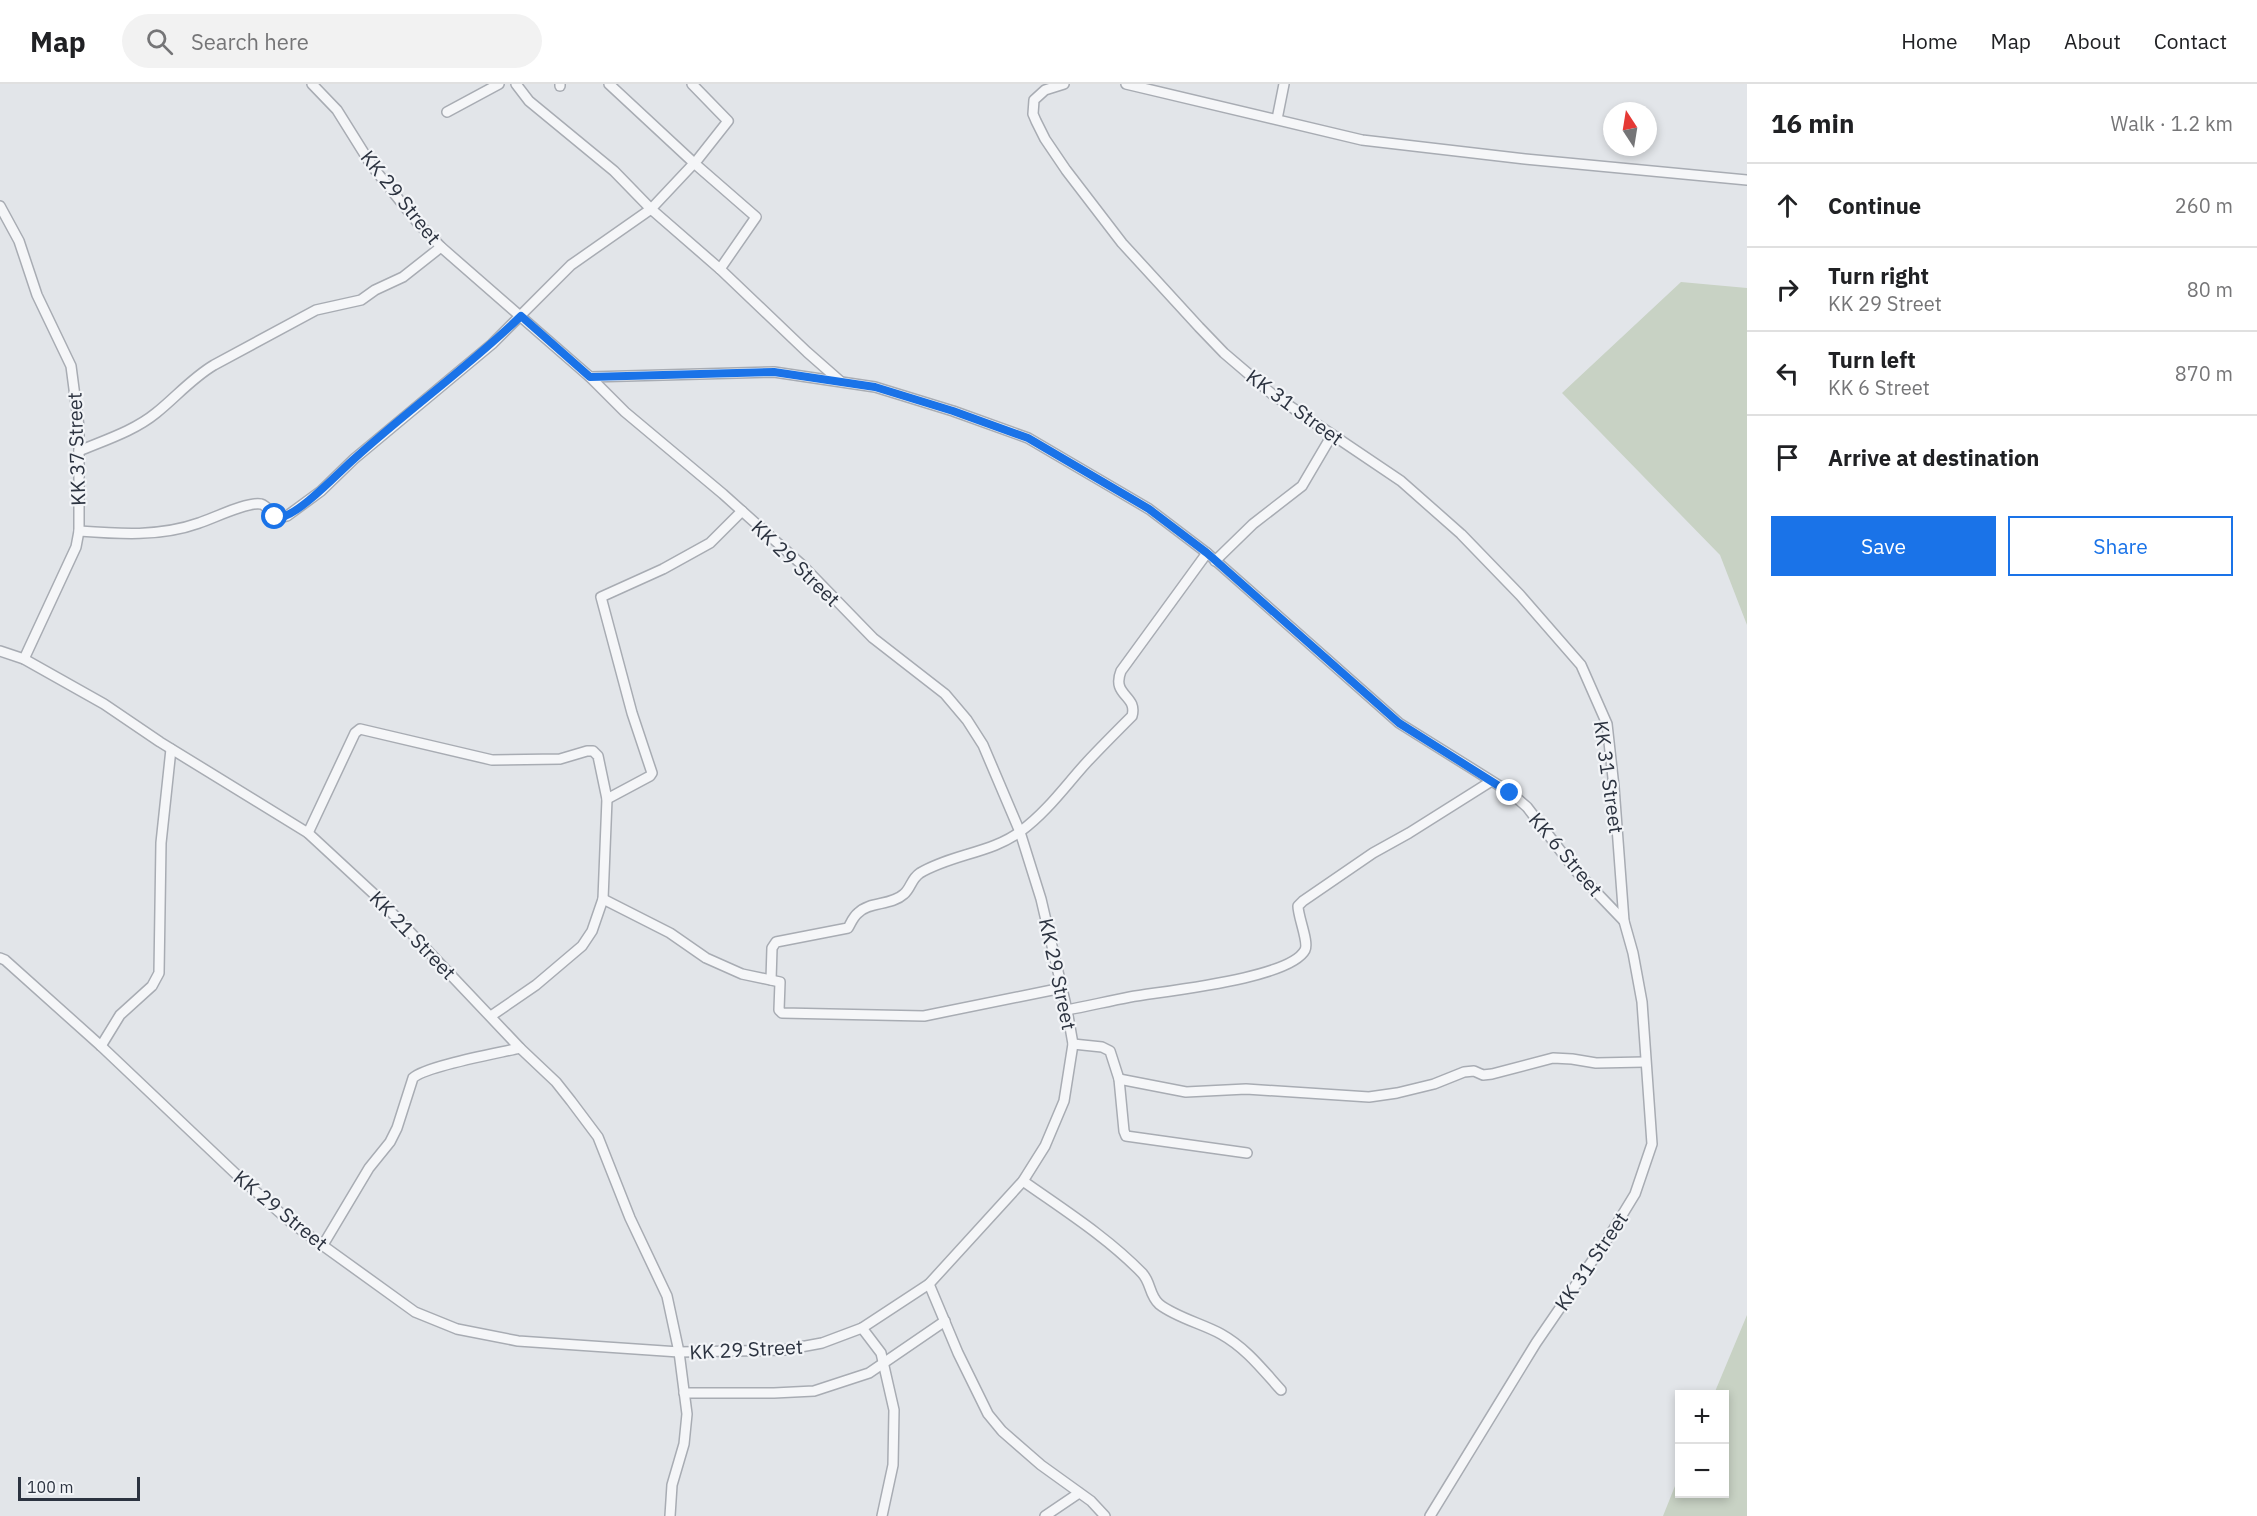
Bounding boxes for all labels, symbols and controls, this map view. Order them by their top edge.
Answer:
search box [122,14,542,68]
text: Map [30,23,86,60]
icon: search [143,25,176,58]
text: Search here [191,27,309,56]
text: Home [1901,27,1958,55]
text: Map [1991,27,2031,55]
text: About [2064,27,2121,55]
text: Contact [2154,27,2227,55]
north arrow [1603,102,1657,156]
text: 16 min [1771,106,1855,140]
text: Walk · 1.2 km [2111,110,2233,137]
street label: KK 29 Street [355,144,447,250]
icon: ahead [1771,189,1804,222]
text: Continue [1828,191,1921,220]
text: 260 m [2175,192,2233,219]
text: Turn right [1828,261,1929,290]
icon: right [1771,273,1804,306]
text: 80 m [2187,276,2233,303]
text: KK 29 Street [1828,290,1942,317]
text: Turn left [1828,345,1916,374]
icon: left [1771,357,1804,390]
text: 870 m [2175,360,2233,387]
street label: KK 31 Street [1241,363,1349,451]
text: KK 6 Street [1828,374,1930,401]
street label: KK 37 Street [61,392,91,506]
icon: arrive [1771,441,1804,474]
text: Arrive at destination [1828,443,2039,472]
route start [261,503,287,529]
street label: KK 29 Street [746,514,846,612]
button: Save [1771,516,1996,576]
button: Share [2008,516,2233,576]
street label: KK 31 Street [1588,719,1630,835]
route end [1496,779,1522,805]
street label: KK 6 Street [1523,806,1609,902]
street label: KK 21 Street [364,885,462,985]
street label: KK 29 Street [1033,916,1083,1032]
street label: KK 29 Street [228,1164,334,1256]
street label: KK 31 Street [1548,1206,1634,1316]
street label: KK 29 Street [689,1333,803,1365]
map controls [1675,1390,1729,1498]
button: + [1675,1390,1729,1444]
button: − [1675,1444,1729,1498]
scale bar [18,1474,140,1502]
text: 100 m [27,1477,74,1497]

